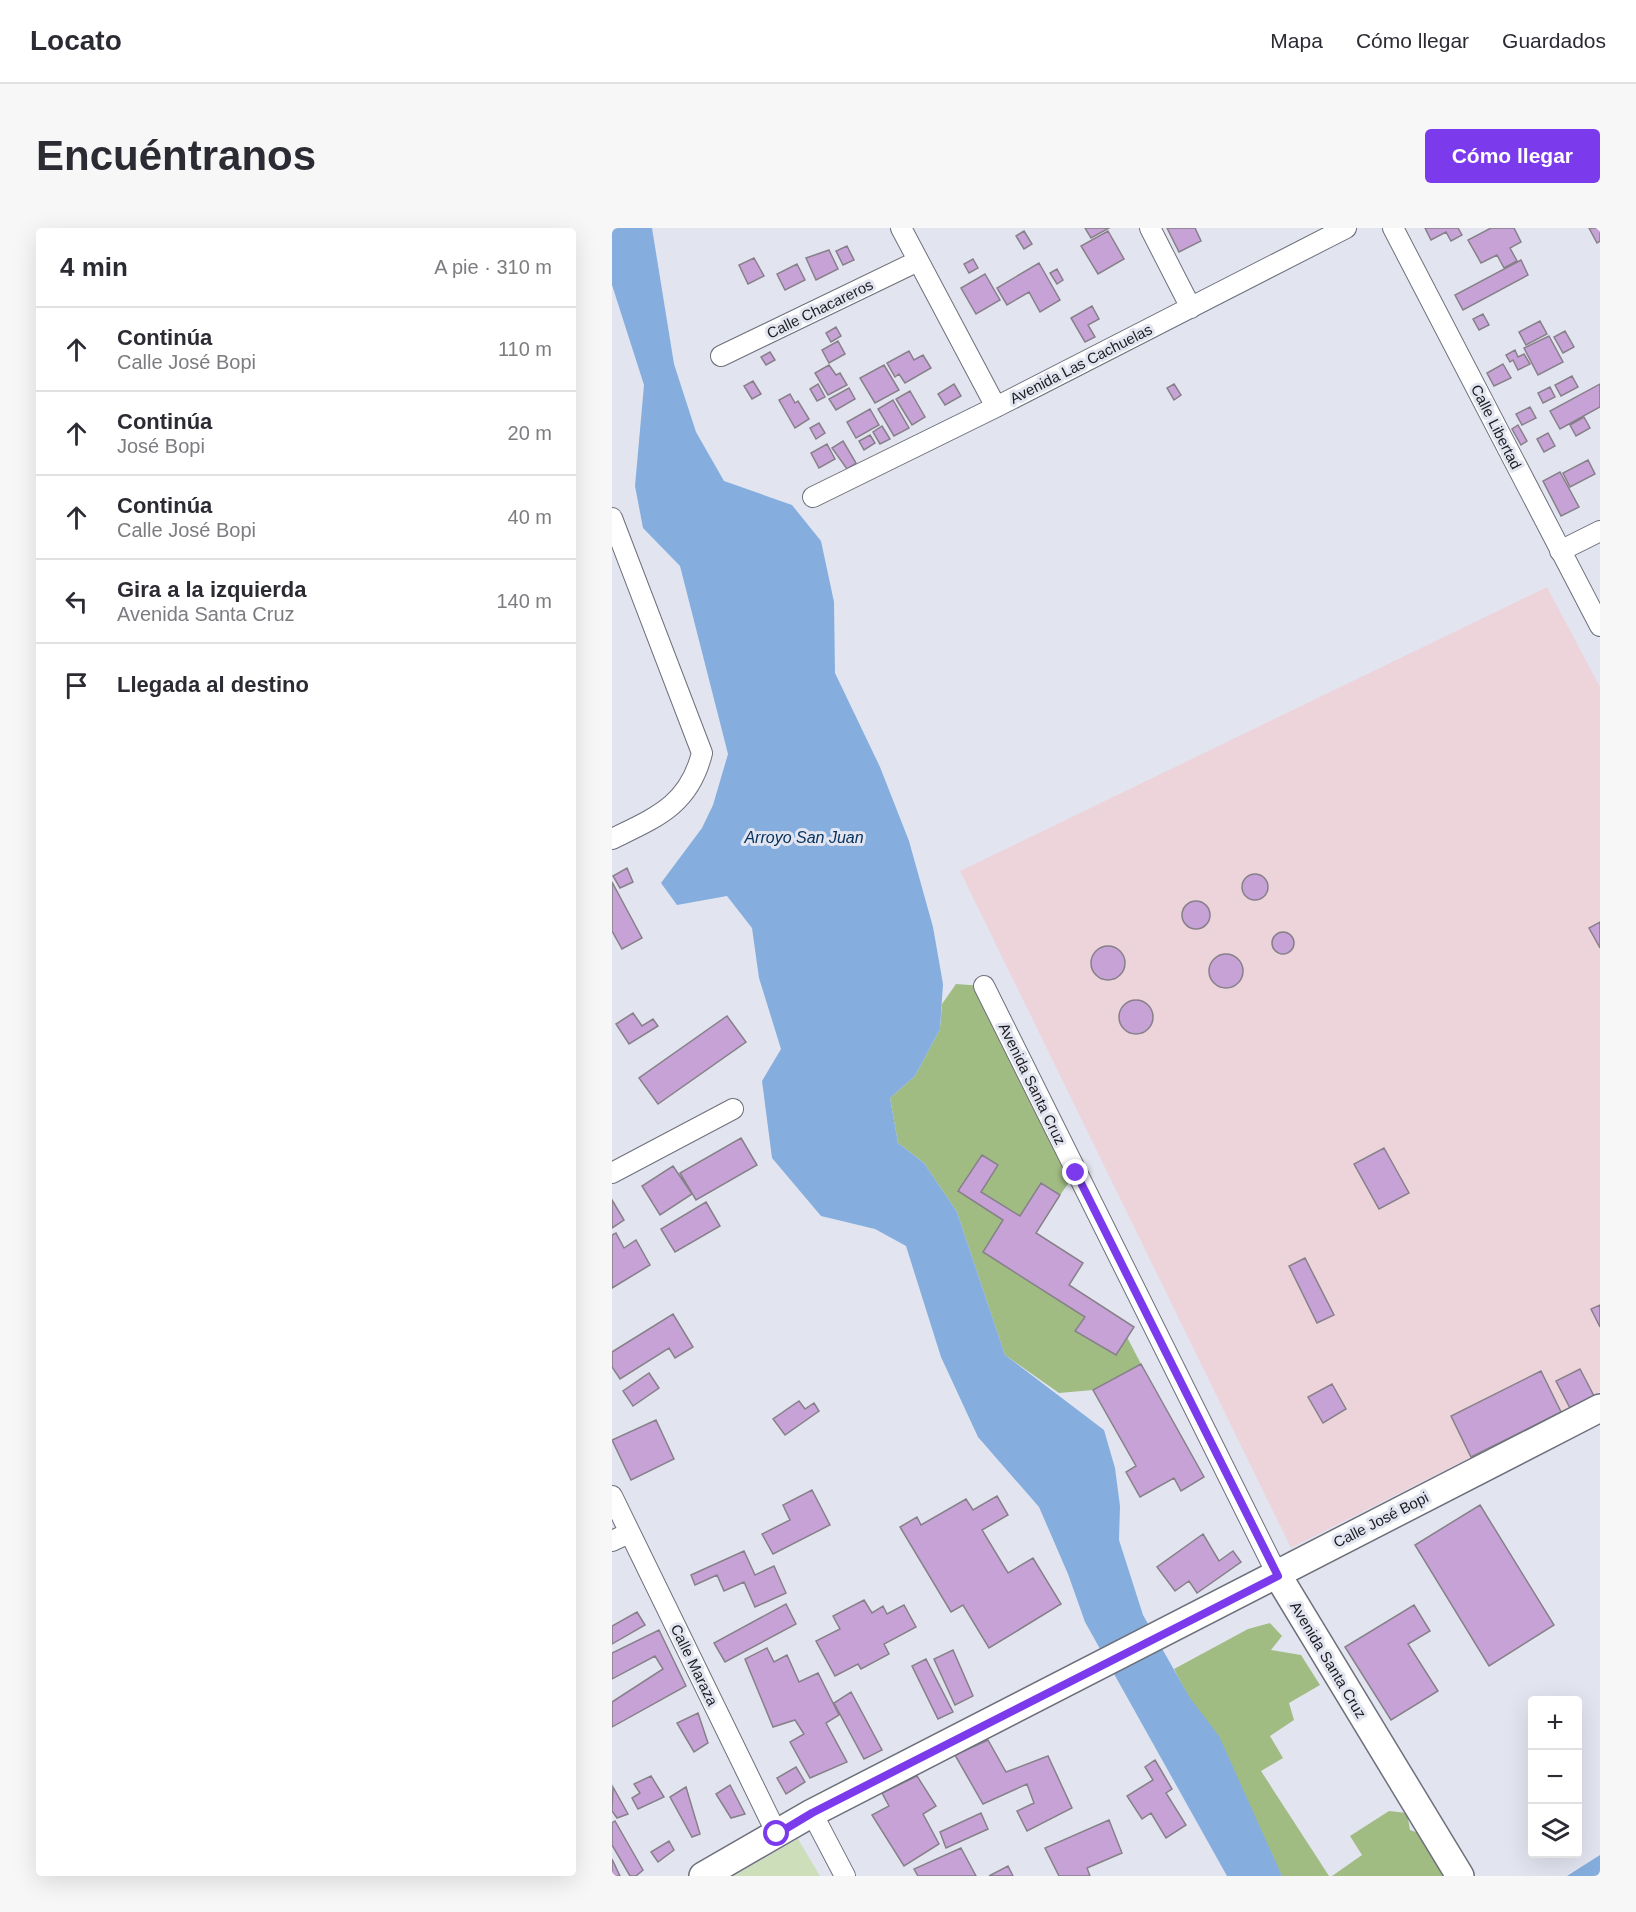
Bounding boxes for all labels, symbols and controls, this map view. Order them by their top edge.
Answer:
text: Locato [30,25,122,56]
text: Mapa [1270,29,1323,52]
text: Cómo llegar [1356,29,1469,52]
text: Guardados [1502,29,1606,52]
button: Cómo llegar [1425,129,1600,183]
text: Encuéntranos [36,132,316,179]
text: 4 min [60,252,128,282]
text: A pie · 310 m [434,256,552,278]
street label: Calle Chacareros [764,276,876,342]
street label: Avenida Las Cachuelas [1007,320,1155,407]
text: Continúa [117,325,212,350]
icon: ahead [60,333,93,366]
text: 110 m [498,338,552,360]
text: Calle José Bopi [117,351,256,373]
street label: Calle Libertad [1468,382,1525,472]
text: Continúa [117,409,212,434]
icon: ahead [60,417,93,450]
text: 20 m [508,422,552,444]
text: José Bopi [117,435,205,457]
text: Continúa [117,493,212,518]
icon: ahead [60,501,93,534]
text: 40 m [508,506,552,528]
text: Calle José Bopi [117,519,256,541]
text: Gira a la izquierda [117,577,307,602]
icon: left [60,585,93,618]
text: 140 m [496,590,552,612]
text: Avenida Santa Cruz [117,603,295,625]
icon: arrive [60,669,93,702]
text: Llegada al destino [117,672,309,697]
water label: Arroyo San Juan [743,829,864,846]
street label: Avenida Santa Cruz [996,1020,1069,1147]
route end [1062,1159,1088,1185]
street label: Calle José Bopi [1330,1488,1431,1551]
street label: Avenida Santa Cruz [1287,1598,1370,1721]
street label: Calle Maraza [667,1621,722,1709]
map controls [1528,1696,1582,1858]
button: + [1528,1696,1582,1750]
button: − [1528,1750,1582,1804]
button: layers [1528,1804,1582,1858]
route start [763,1820,789,1846]

